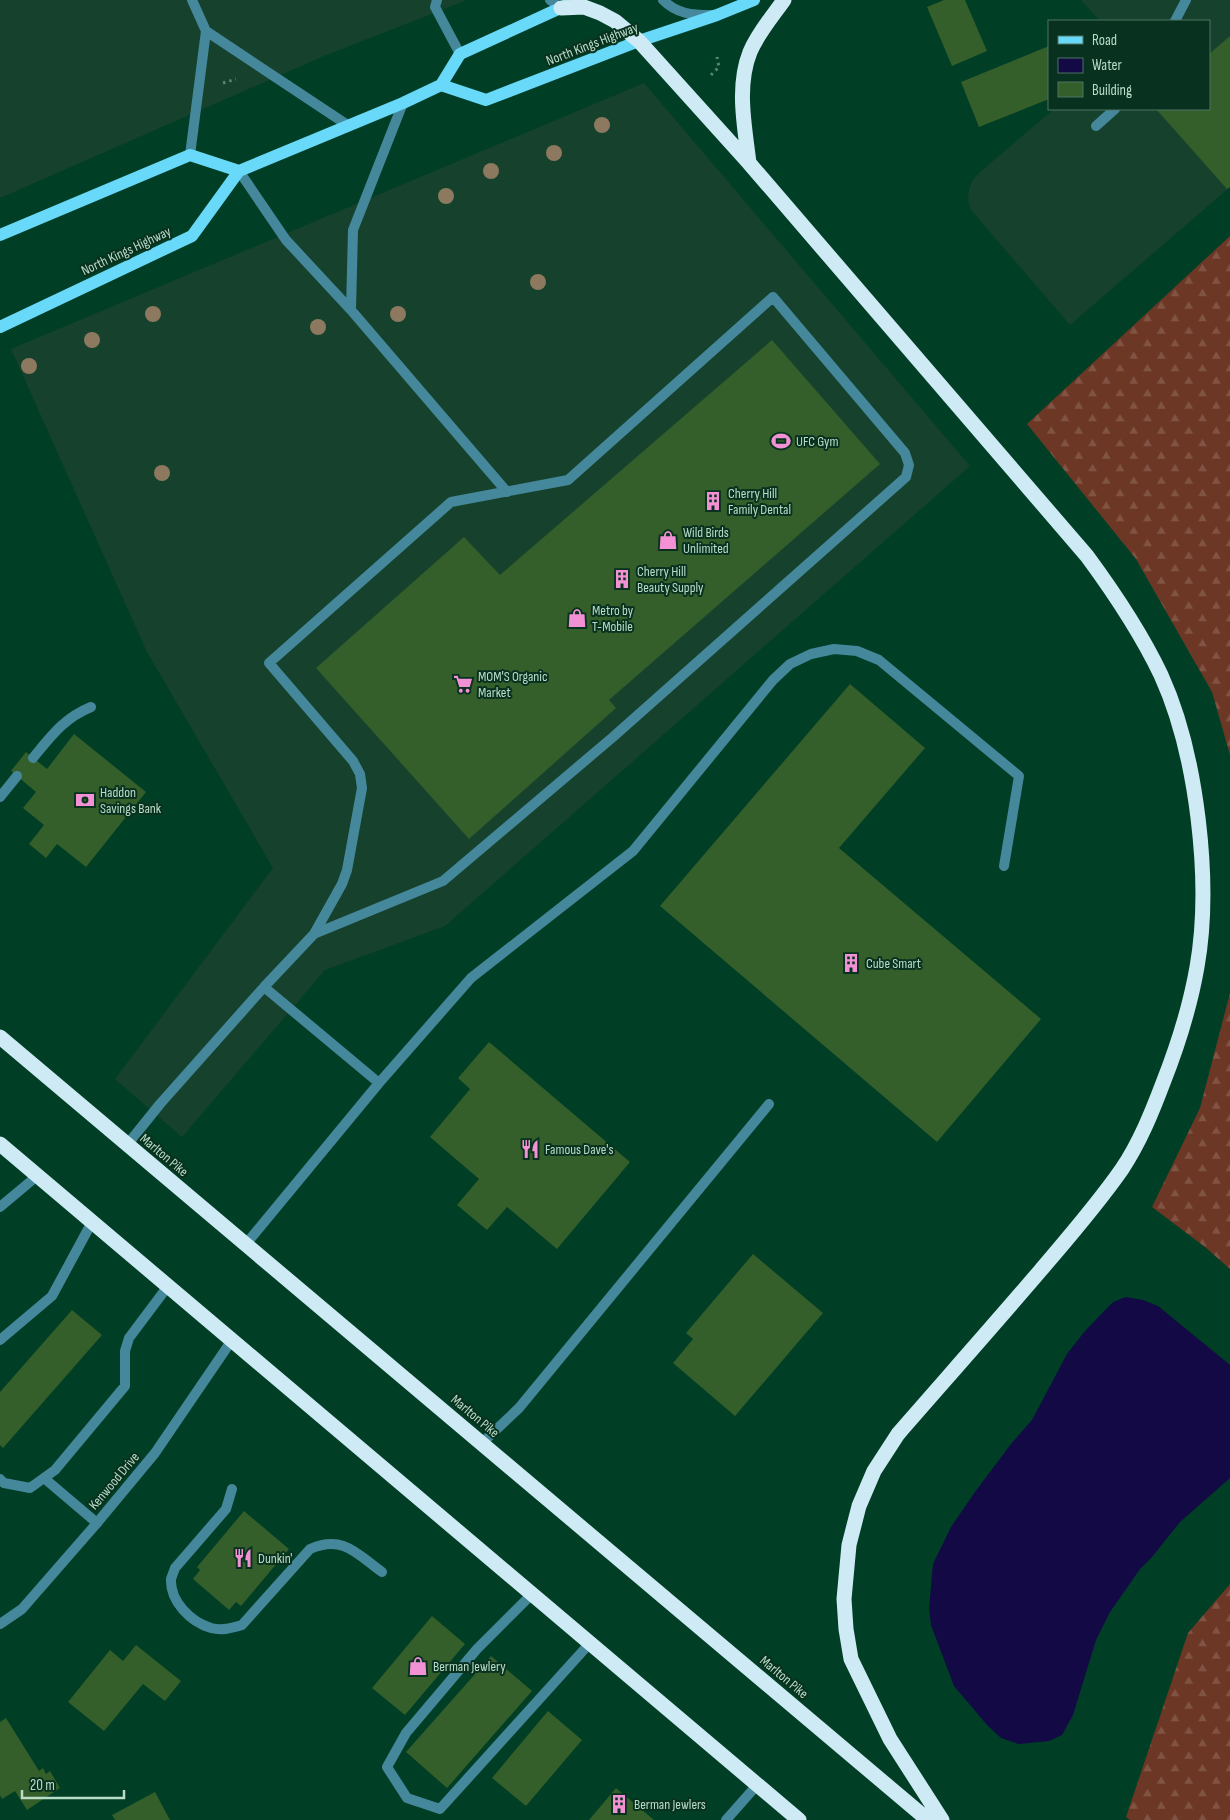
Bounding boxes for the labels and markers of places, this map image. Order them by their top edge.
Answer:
sports icon: UFC Gym [770,430,792,452]
place label: UFC Gym [796,433,838,450]
place label: Cherry Hill Family Dental [728,485,791,518]
building icon: Cherry Hill Family Dental [702,490,724,512]
place label: Wild Birds Unlimited [683,524,729,557]
shop icon: Wild Birds Unlimited [657,529,679,551]
place label: Cherry Hill Beauty Supply [637,563,704,596]
building icon: Cherry Hill Beauty Supply [611,568,633,590]
place label: Metro by T-Mobile [592,602,634,635]
shop icon: Metro by T-Mobile [566,607,588,629]
place label: MOM'S Organic Market [478,668,547,701]
supermarket icon: MOM'S Organic Market [452,673,474,695]
place label: Haddon Savings Bank [100,784,162,817]
bank icon: Haddon Savings Bank [74,789,96,811]
building icon: Cube Smart [840,952,862,974]
place label: Cube Smart [866,955,921,972]
restaurant icon: Famous Dave's [519,1138,541,1160]
place label: Famous Dave's [545,1141,614,1158]
restaurant icon: Dunkin' [232,1547,254,1569]
place label: Dunkin' [258,1550,292,1567]
shop icon: Berman Jewlery [407,1655,429,1677]
place label: Berman Jewlery [433,1658,506,1675]
building icon: Berman Jewlers [608,1793,630,1815]
place label: Berman Jewlers [634,1796,706,1813]

